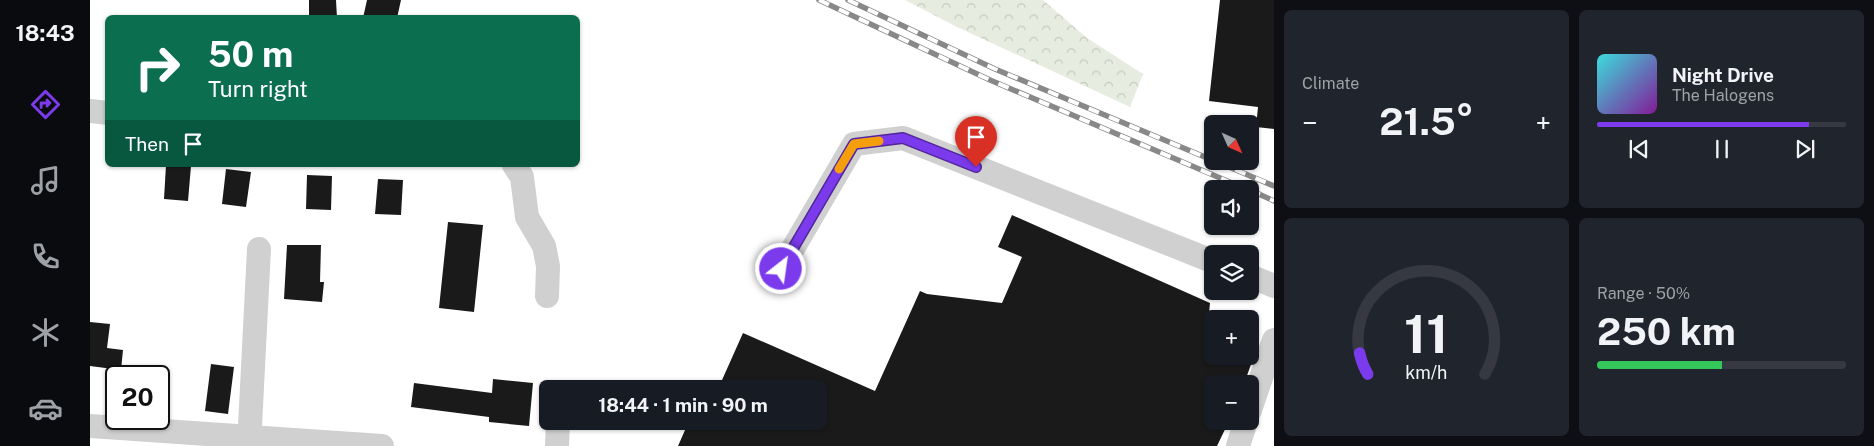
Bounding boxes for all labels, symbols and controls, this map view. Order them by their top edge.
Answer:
text: 18:43 [15,20,75,46]
text: 50 m [208,34,293,75]
icon: right [125,35,190,100]
text: Night Drive [1672,64,1774,86]
text: Climate [1302,74,1359,93]
text: Turn right [208,76,308,102]
text: The Halogens [1672,86,1774,105]
icon: directions [28,87,63,122]
text: 21.5° [1379,99,1474,144]
text: − [1302,106,1318,139]
text: + [1535,106,1551,139]
north arrow [1204,115,1259,170]
map controls [1204,115,1259,430]
pin [955,116,997,167]
icon: arrive [962,123,990,151]
icon: arrive [179,130,207,158]
text: Then [125,133,169,155]
icon: previous [1625,135,1653,163]
icon: pause [1708,135,1736,163]
icon: next [1791,135,1819,163]
icon: music [28,163,63,198]
button: sound [1204,180,1259,235]
icon: phone [28,239,63,274]
position arrow [754,242,806,294]
button: layers [1204,245,1259,300]
text: Range · 50% [1597,284,1690,303]
text: 11 [1404,304,1449,365]
text: 250 km [1597,309,1736,354]
button: + [1204,310,1259,365]
icon: climate [28,315,63,350]
text: km/h [1405,362,1448,383]
speed limit sign: 20 [105,365,170,430]
button: − [1204,375,1259,430]
icon: car [28,391,63,426]
text: 18:44 · 1 min · 90 m [598,394,768,416]

